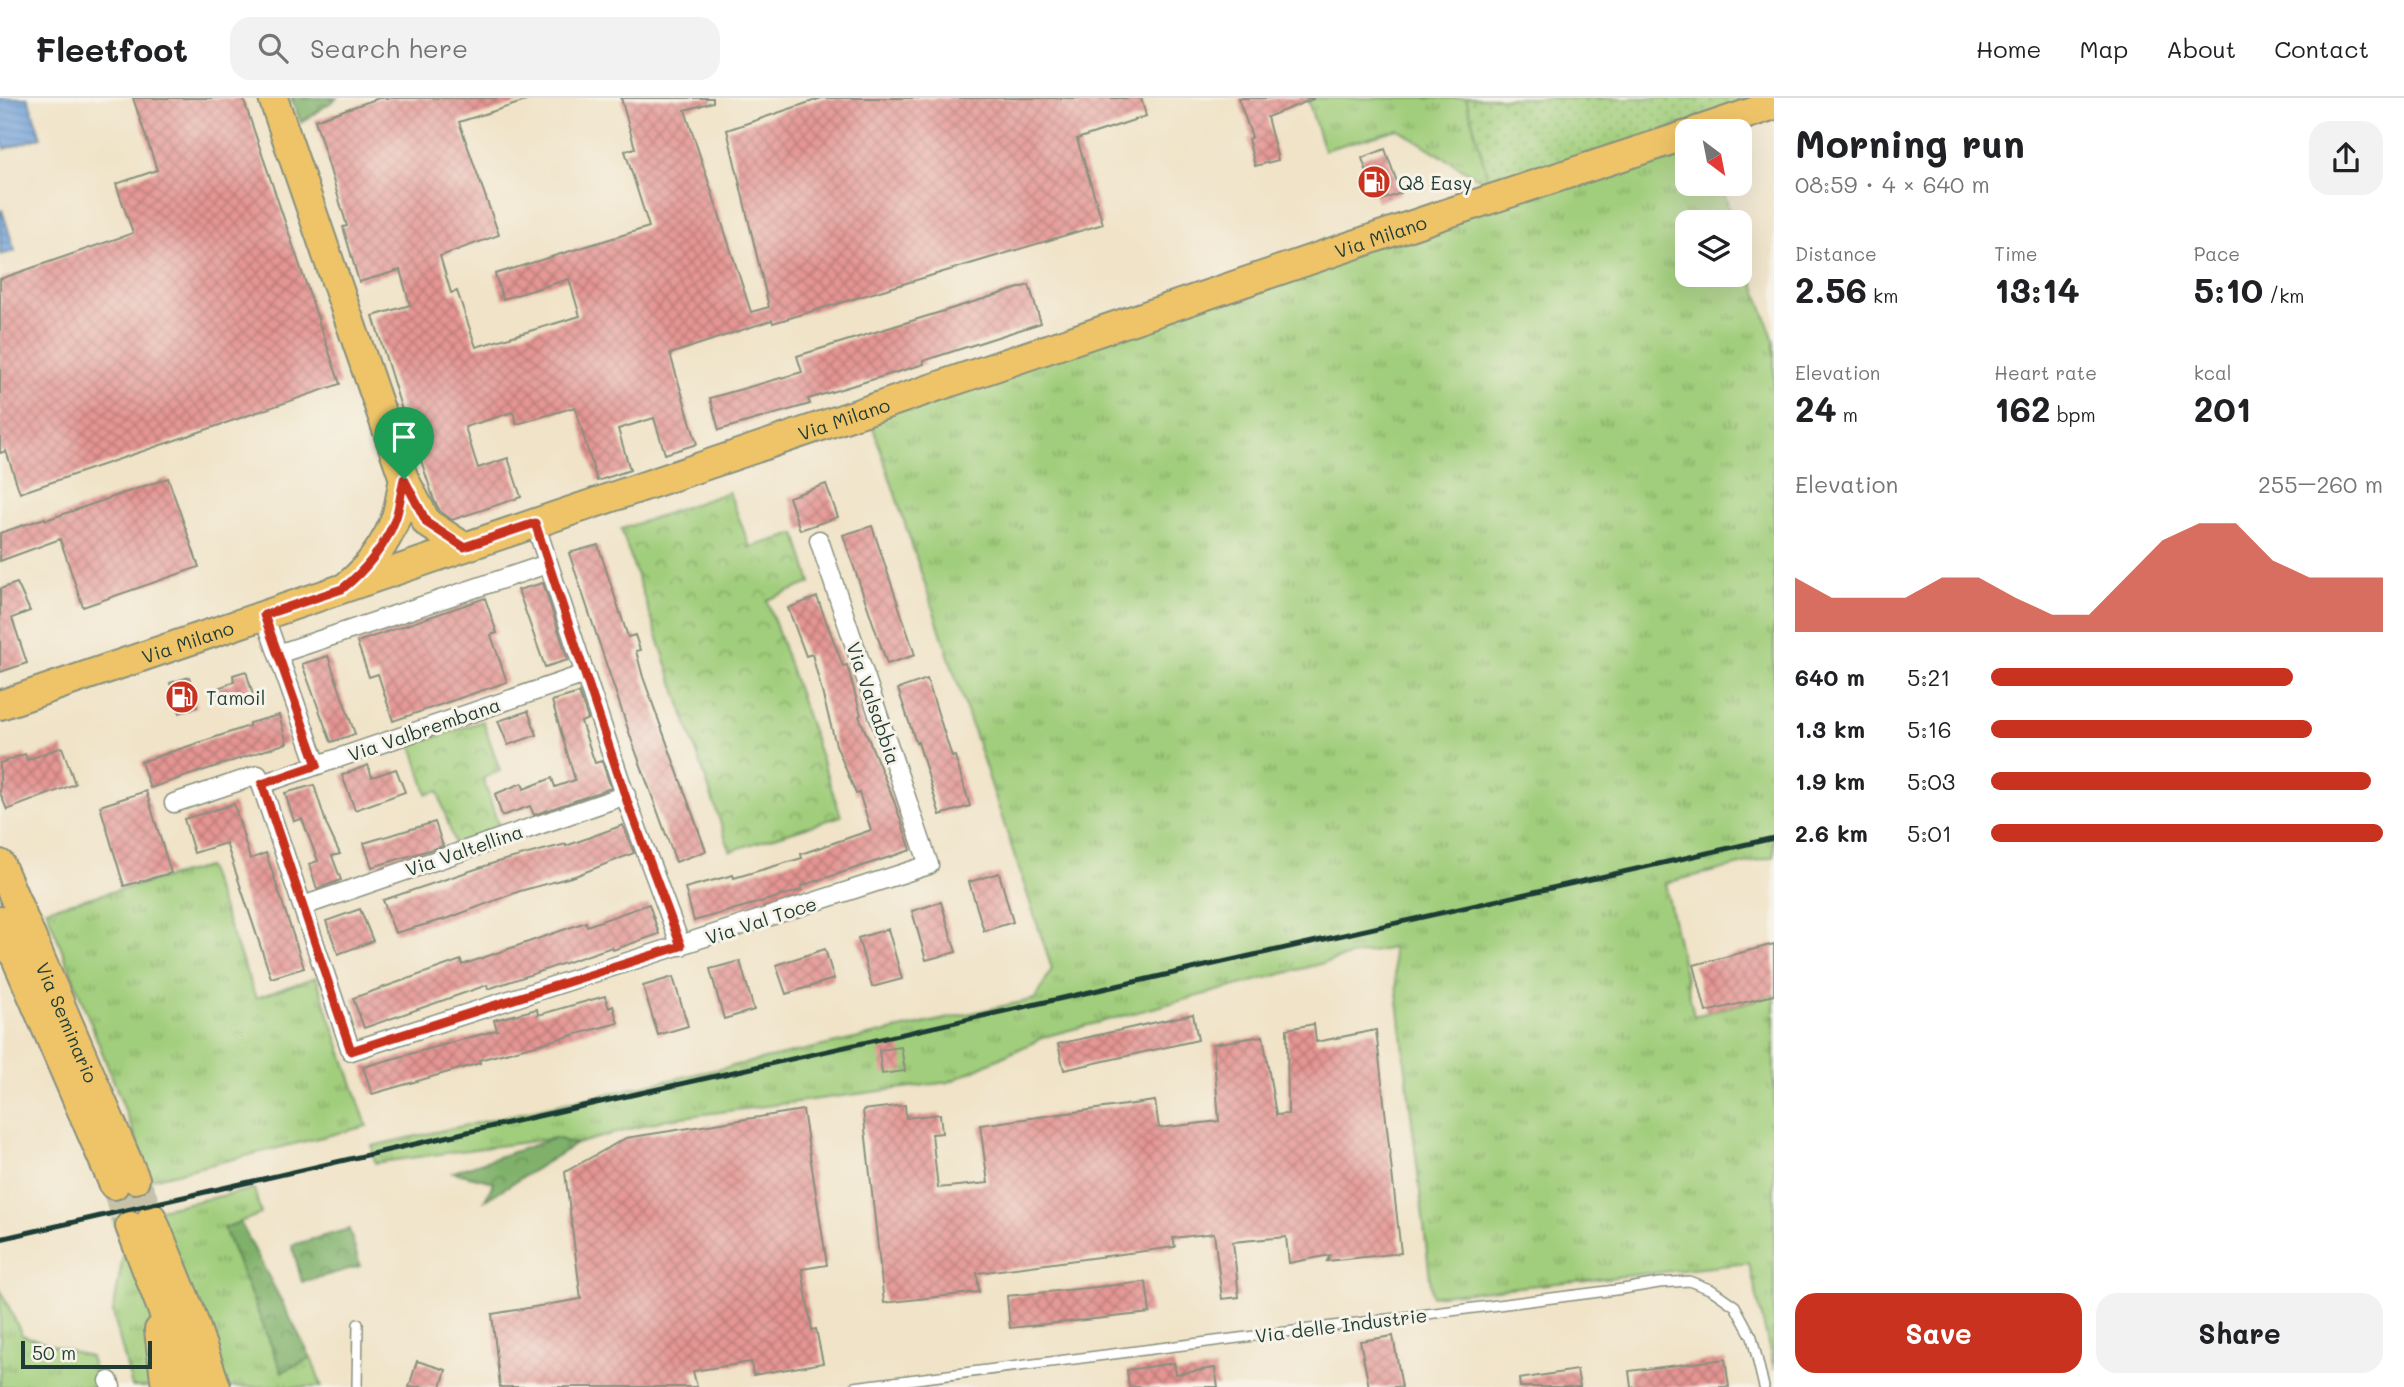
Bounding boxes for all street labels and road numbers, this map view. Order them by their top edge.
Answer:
street label: Via Milano [1331,209,1430,263]
street label: Via Milano [794,391,893,446]
street label: Via Milano [138,614,237,668]
street label: Via Valsabbia [841,639,907,767]
street label: Via Valbrembana [344,691,504,767]
street label: Via Valtellina [402,818,526,882]
street label: Via Val Toce [702,890,820,950]
street label: Via Seminario [31,958,105,1086]
street label: Via delle Industrie [1254,1302,1428,1348]

